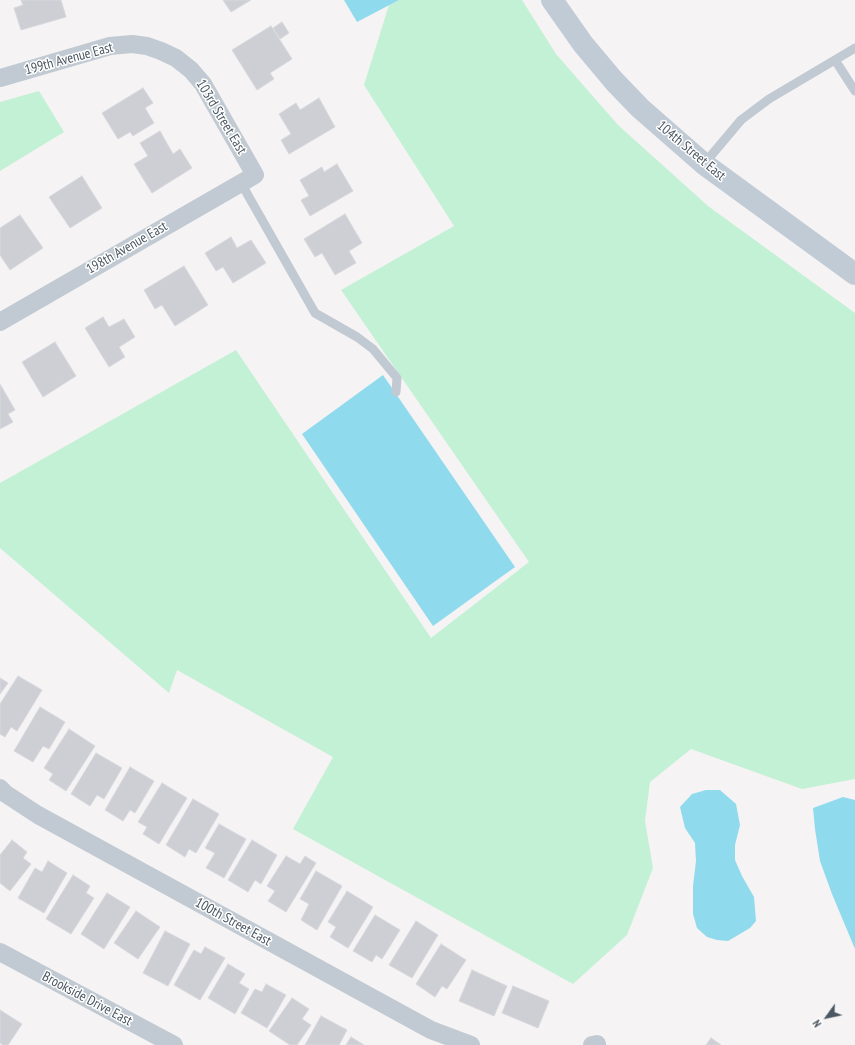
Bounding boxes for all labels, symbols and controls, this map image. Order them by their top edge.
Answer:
street label: 199th Avenue East [23,39,115,79]
street label: 103rd Street East [192,77,250,157]
street label: 104th Street East [653,118,729,184]
street label: 198th Avenue East [84,218,170,278]
street label: 100th Street East [192,894,274,950]
street label: Brookside Drive East [39,968,135,1030]
north arrow [807,997,847,1037]
text: N [809,1017,824,1030]

